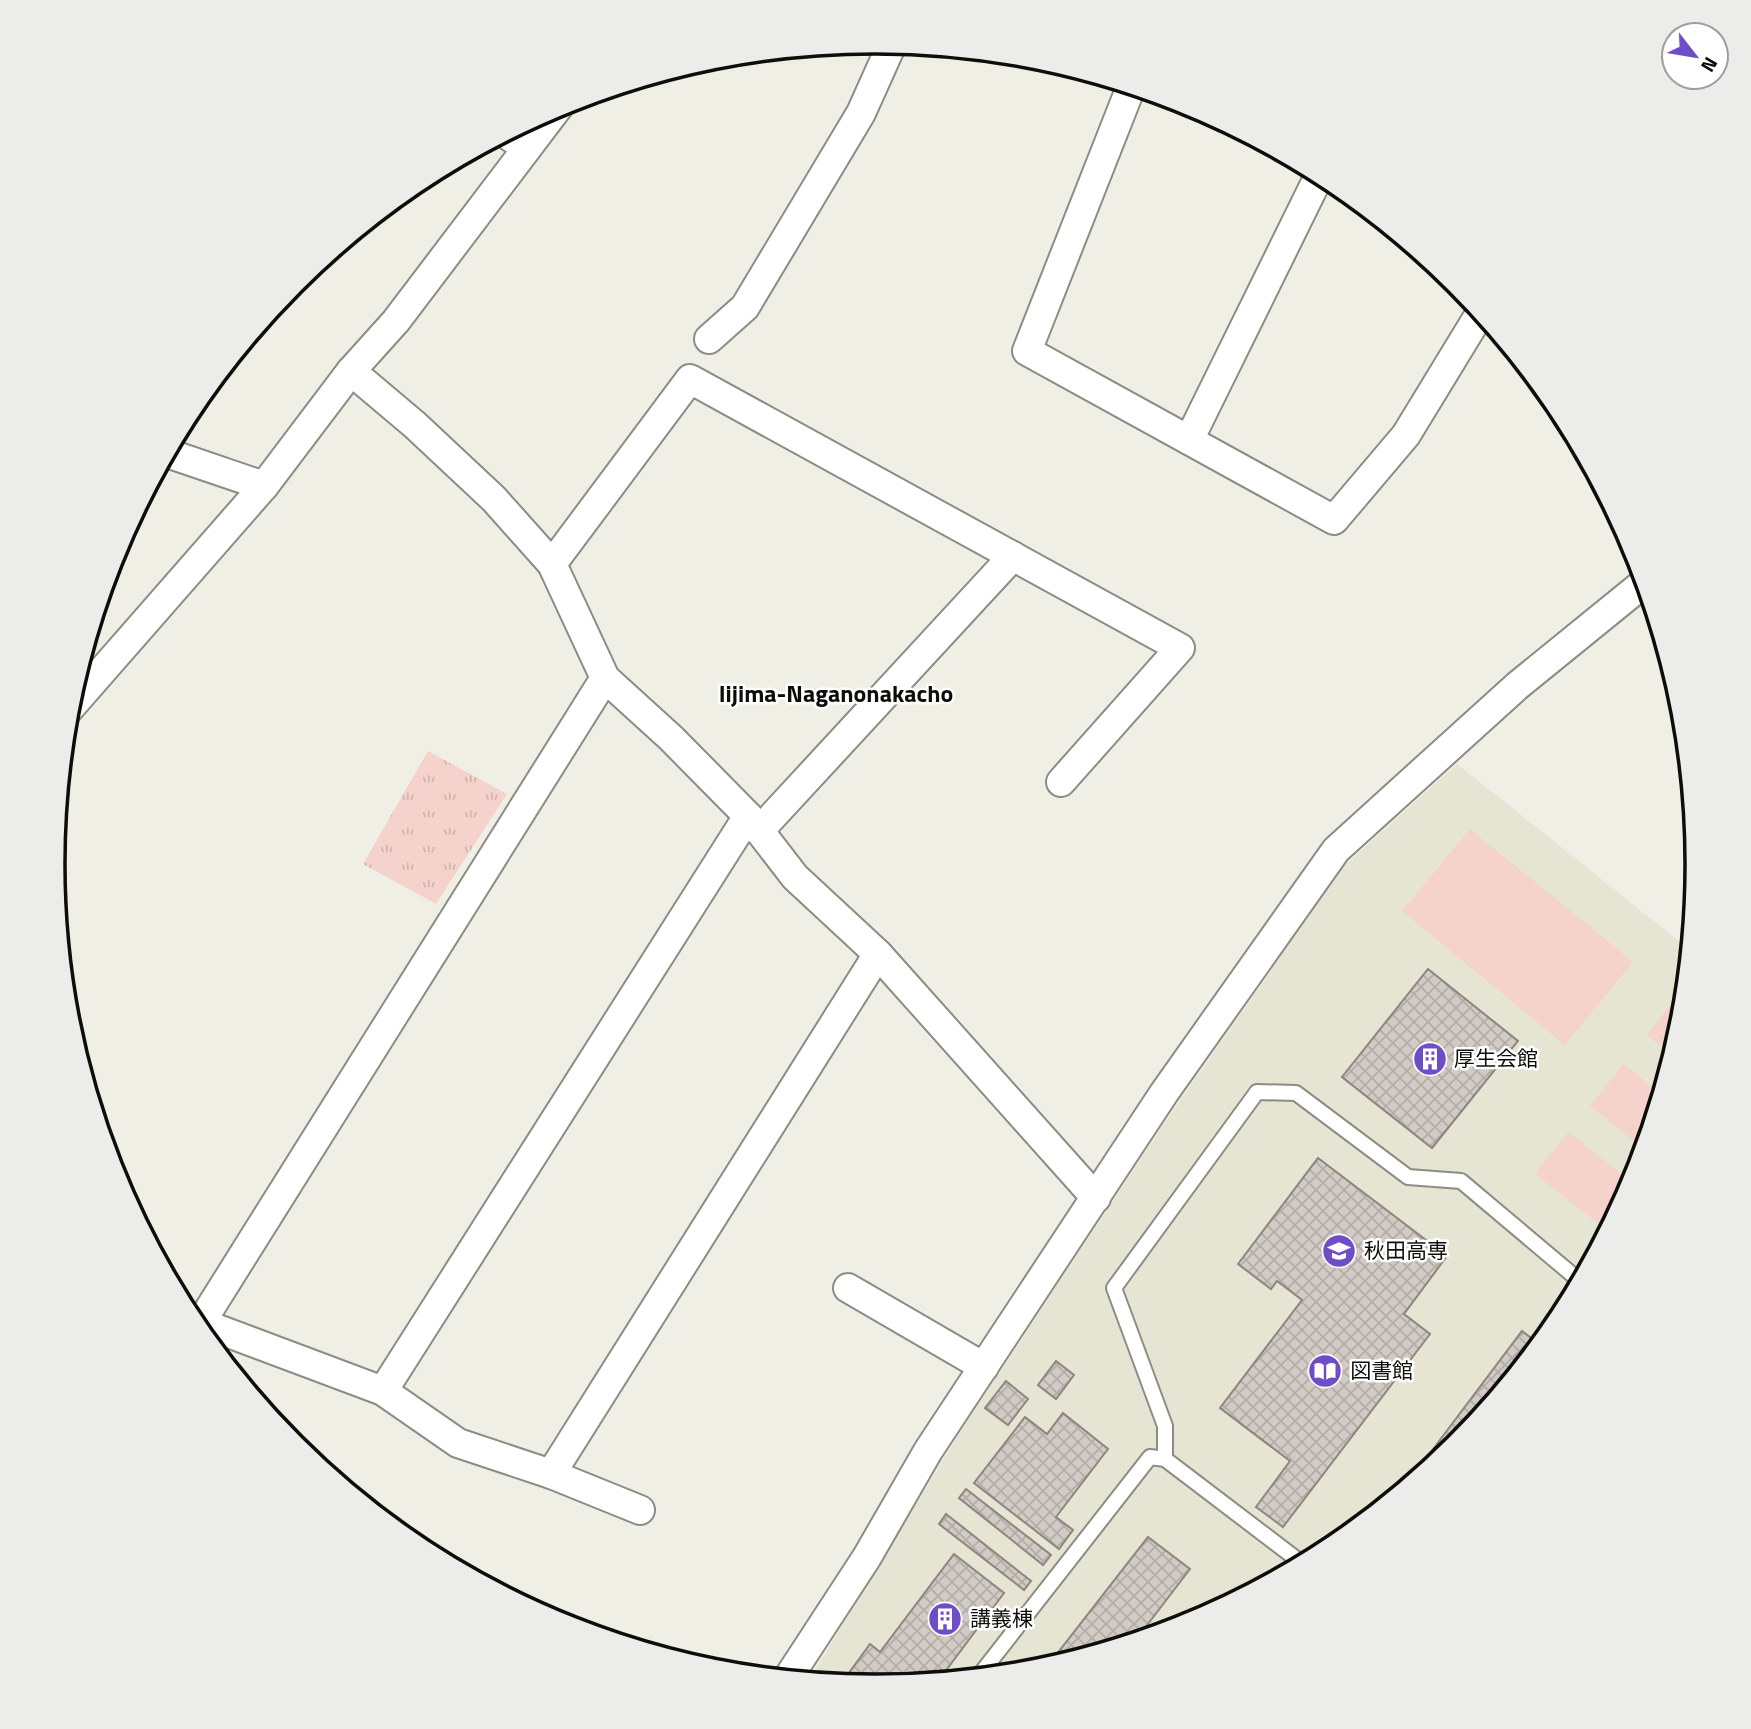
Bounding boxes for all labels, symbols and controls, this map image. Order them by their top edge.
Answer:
north arrow [1660,21,1730,91]
text: N [1694,52,1726,78]
district label: Iijima-Naganonakacho [719,675,953,711]
building icon: 厚生会館 [1411,1040,1449,1078]
place label: 厚生会館 [1454,1042,1538,1074]
school or university icon: 秋田高専 [1320,1232,1358,1270]
place label: 秋田高専 [1364,1234,1448,1266]
library icon: 図書館 [1306,1352,1344,1390]
place label: 図書館 [1350,1354,1413,1386]
building icon: 講義棟 [926,1600,964,1638]
place label: 講義棟 [970,1602,1033,1634]

